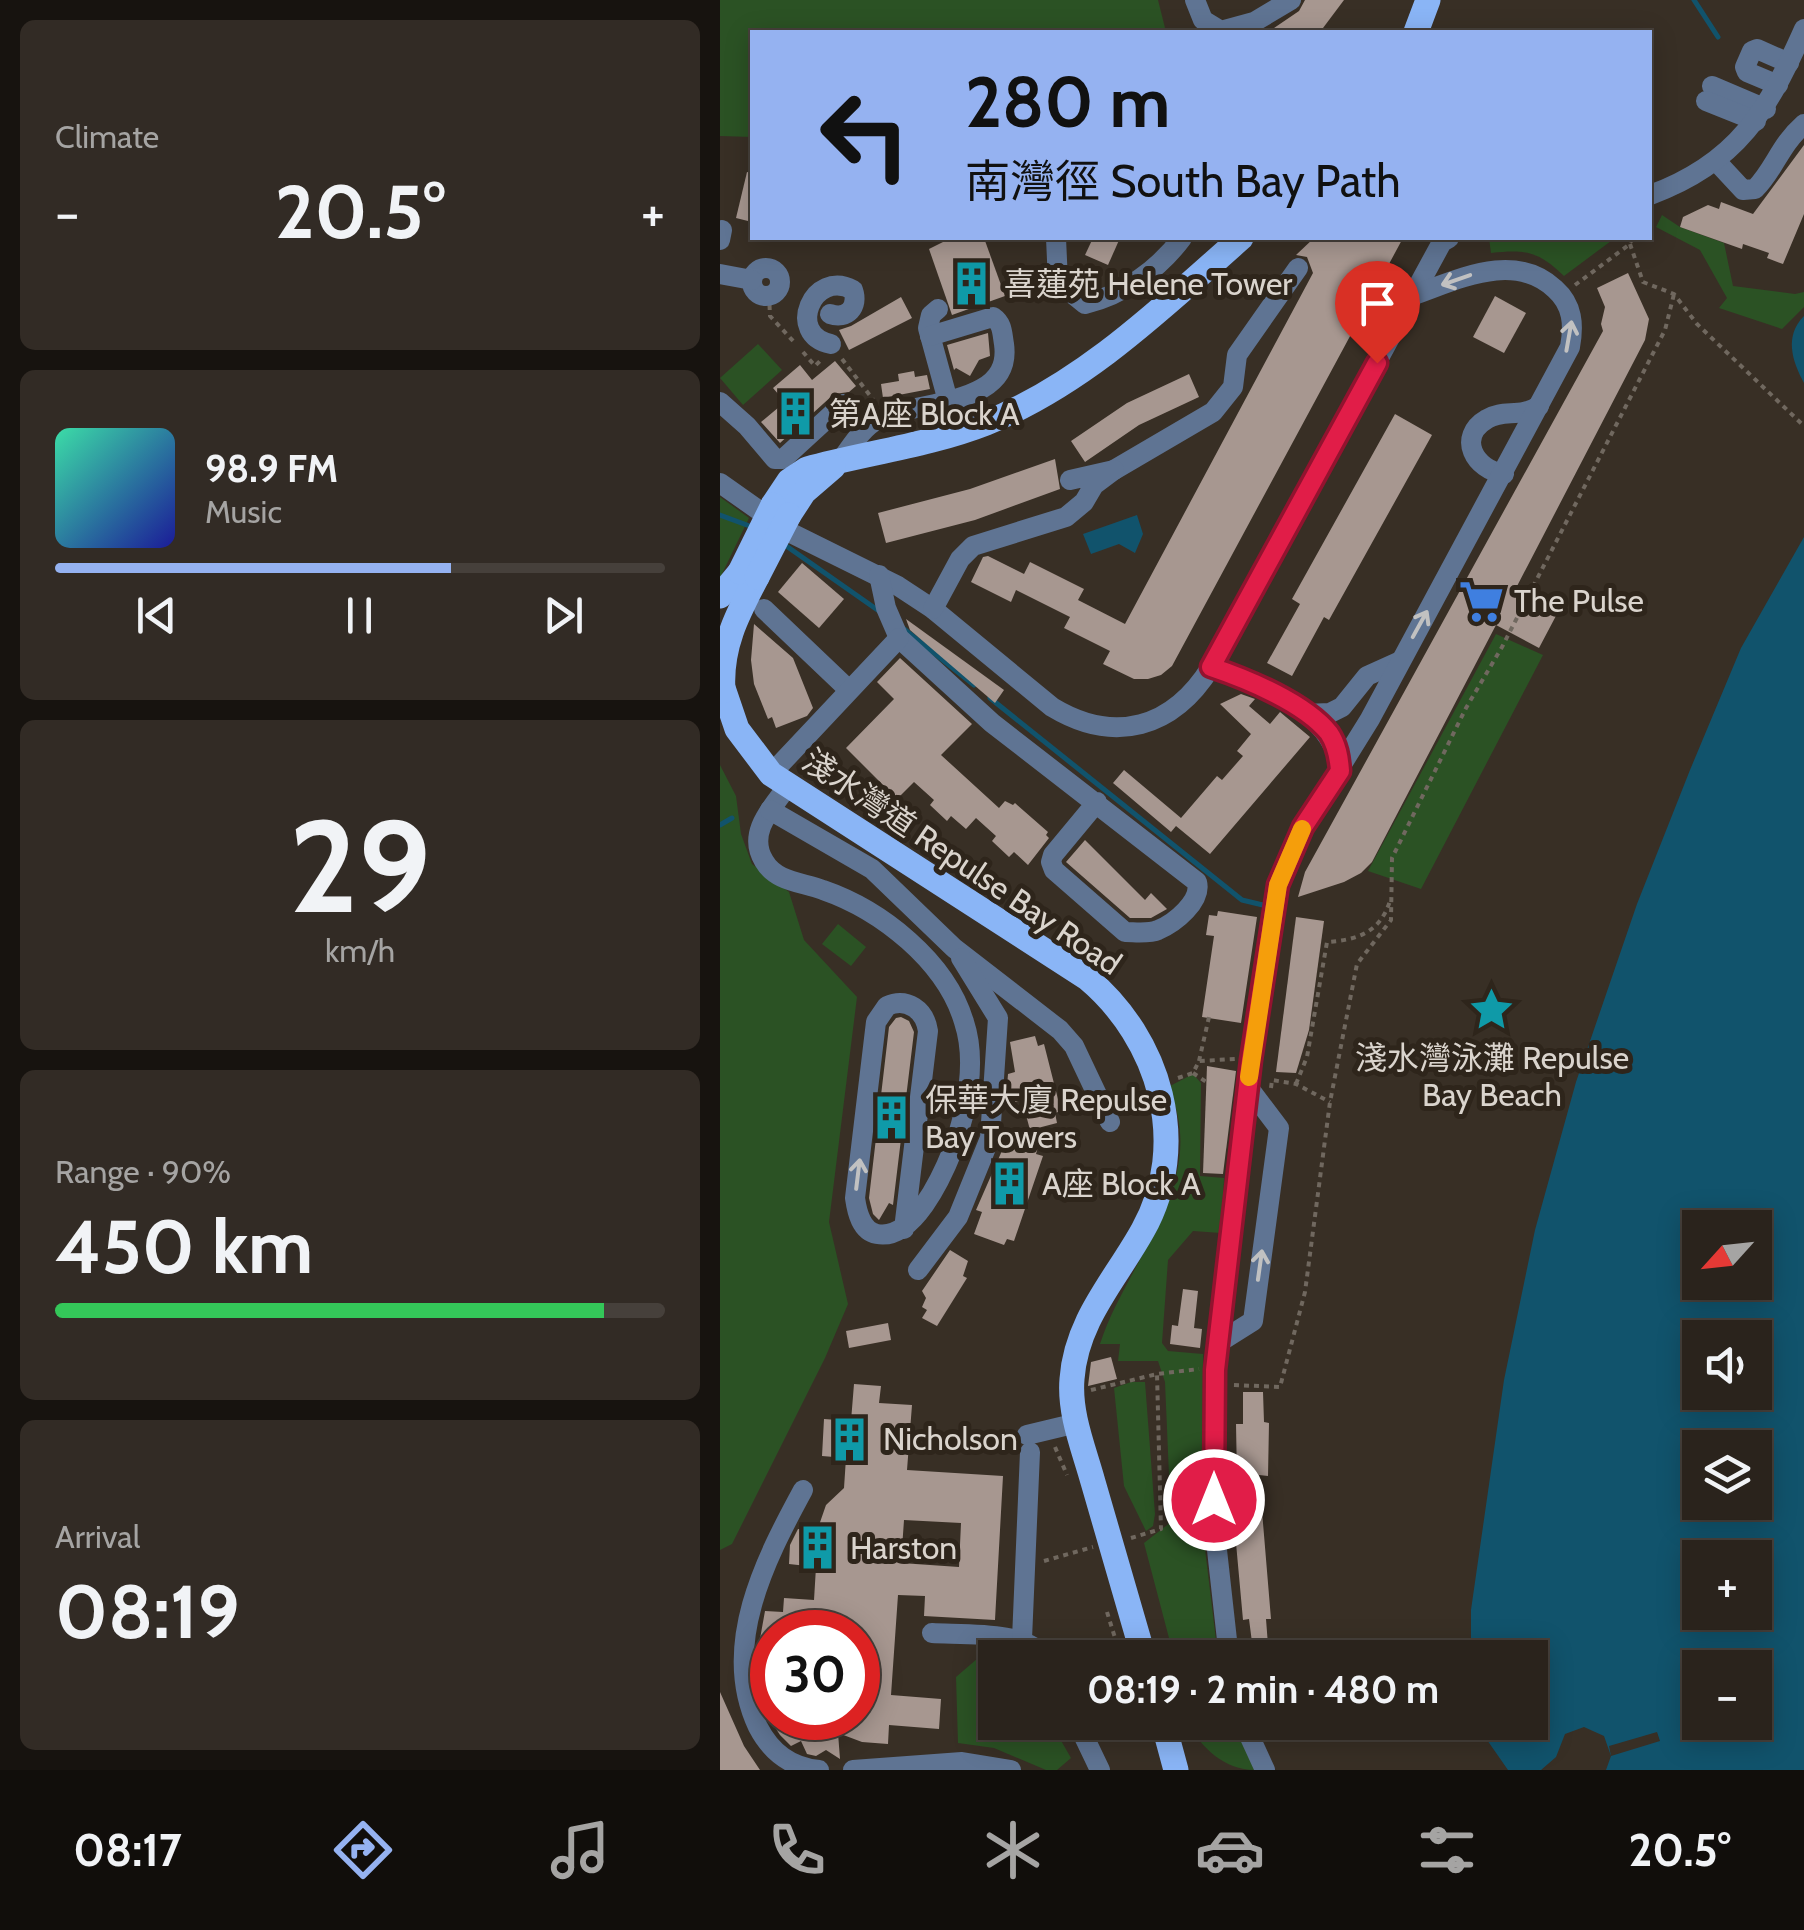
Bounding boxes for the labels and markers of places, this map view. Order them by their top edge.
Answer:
building icon: 喜蓮苑 Helene Tower [947,260,995,308]
pin [1335,261,1420,364]
place label: 喜蓮苑 Helene Tower [1004,264,1293,303]
building icon: 第A座 Block A [772,390,820,438]
place label: 第A座 Block A [829,394,1020,433]
supermarket icon: The Pulse [1457,577,1505,625]
place label: The Pulse [1514,581,1644,620]
place icon: 淺水灣泳灘 Repulse Bay Beach [1468,986,1516,1034]
place label: 淺水灣泳灘 Repulse Bay Beach [1355,1038,1629,1114]
place label: 保華大廈 Repulse Bay Towers [925,1080,1167,1156]
building icon: 保華大廈 Repulse Bay Towers [868,1094,916,1142]
building icon: A座 Block A [985,1160,1033,1208]
place label: A座 Block A [1042,1164,1201,1203]
building icon: Nicholson [826,1415,874,1463]
place label: Nicholson [883,1419,1018,1458]
building icon: Harston [793,1524,841,1572]
place label: Harston [850,1528,957,1567]

